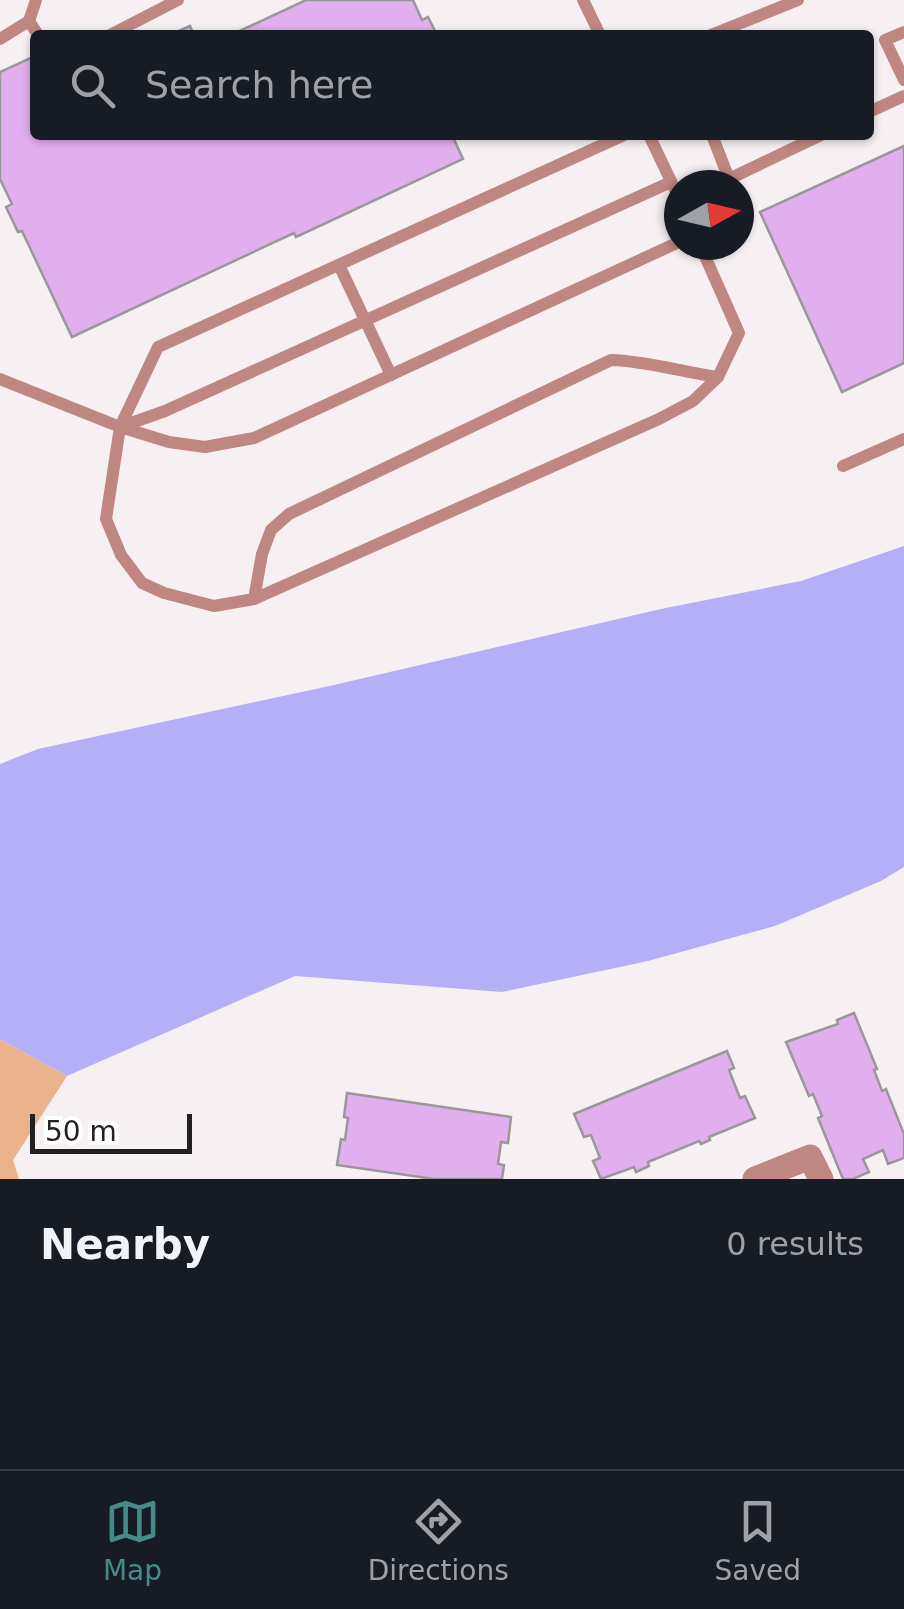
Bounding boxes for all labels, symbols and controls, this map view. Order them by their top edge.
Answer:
search box [30,30,874,140]
icon: search [65,58,120,113]
text: Search here [145,63,373,107]
north arrow [664,170,754,260]
scale bar [30,1109,192,1154]
text: 50 m [45,1115,117,1148]
text: Nearby [40,1220,210,1269]
text: 0 results [726,1225,864,1263]
tab: Map [103,1494,162,1587]
tab: Directions [368,1494,509,1587]
tab: Saved [715,1494,801,1587]

